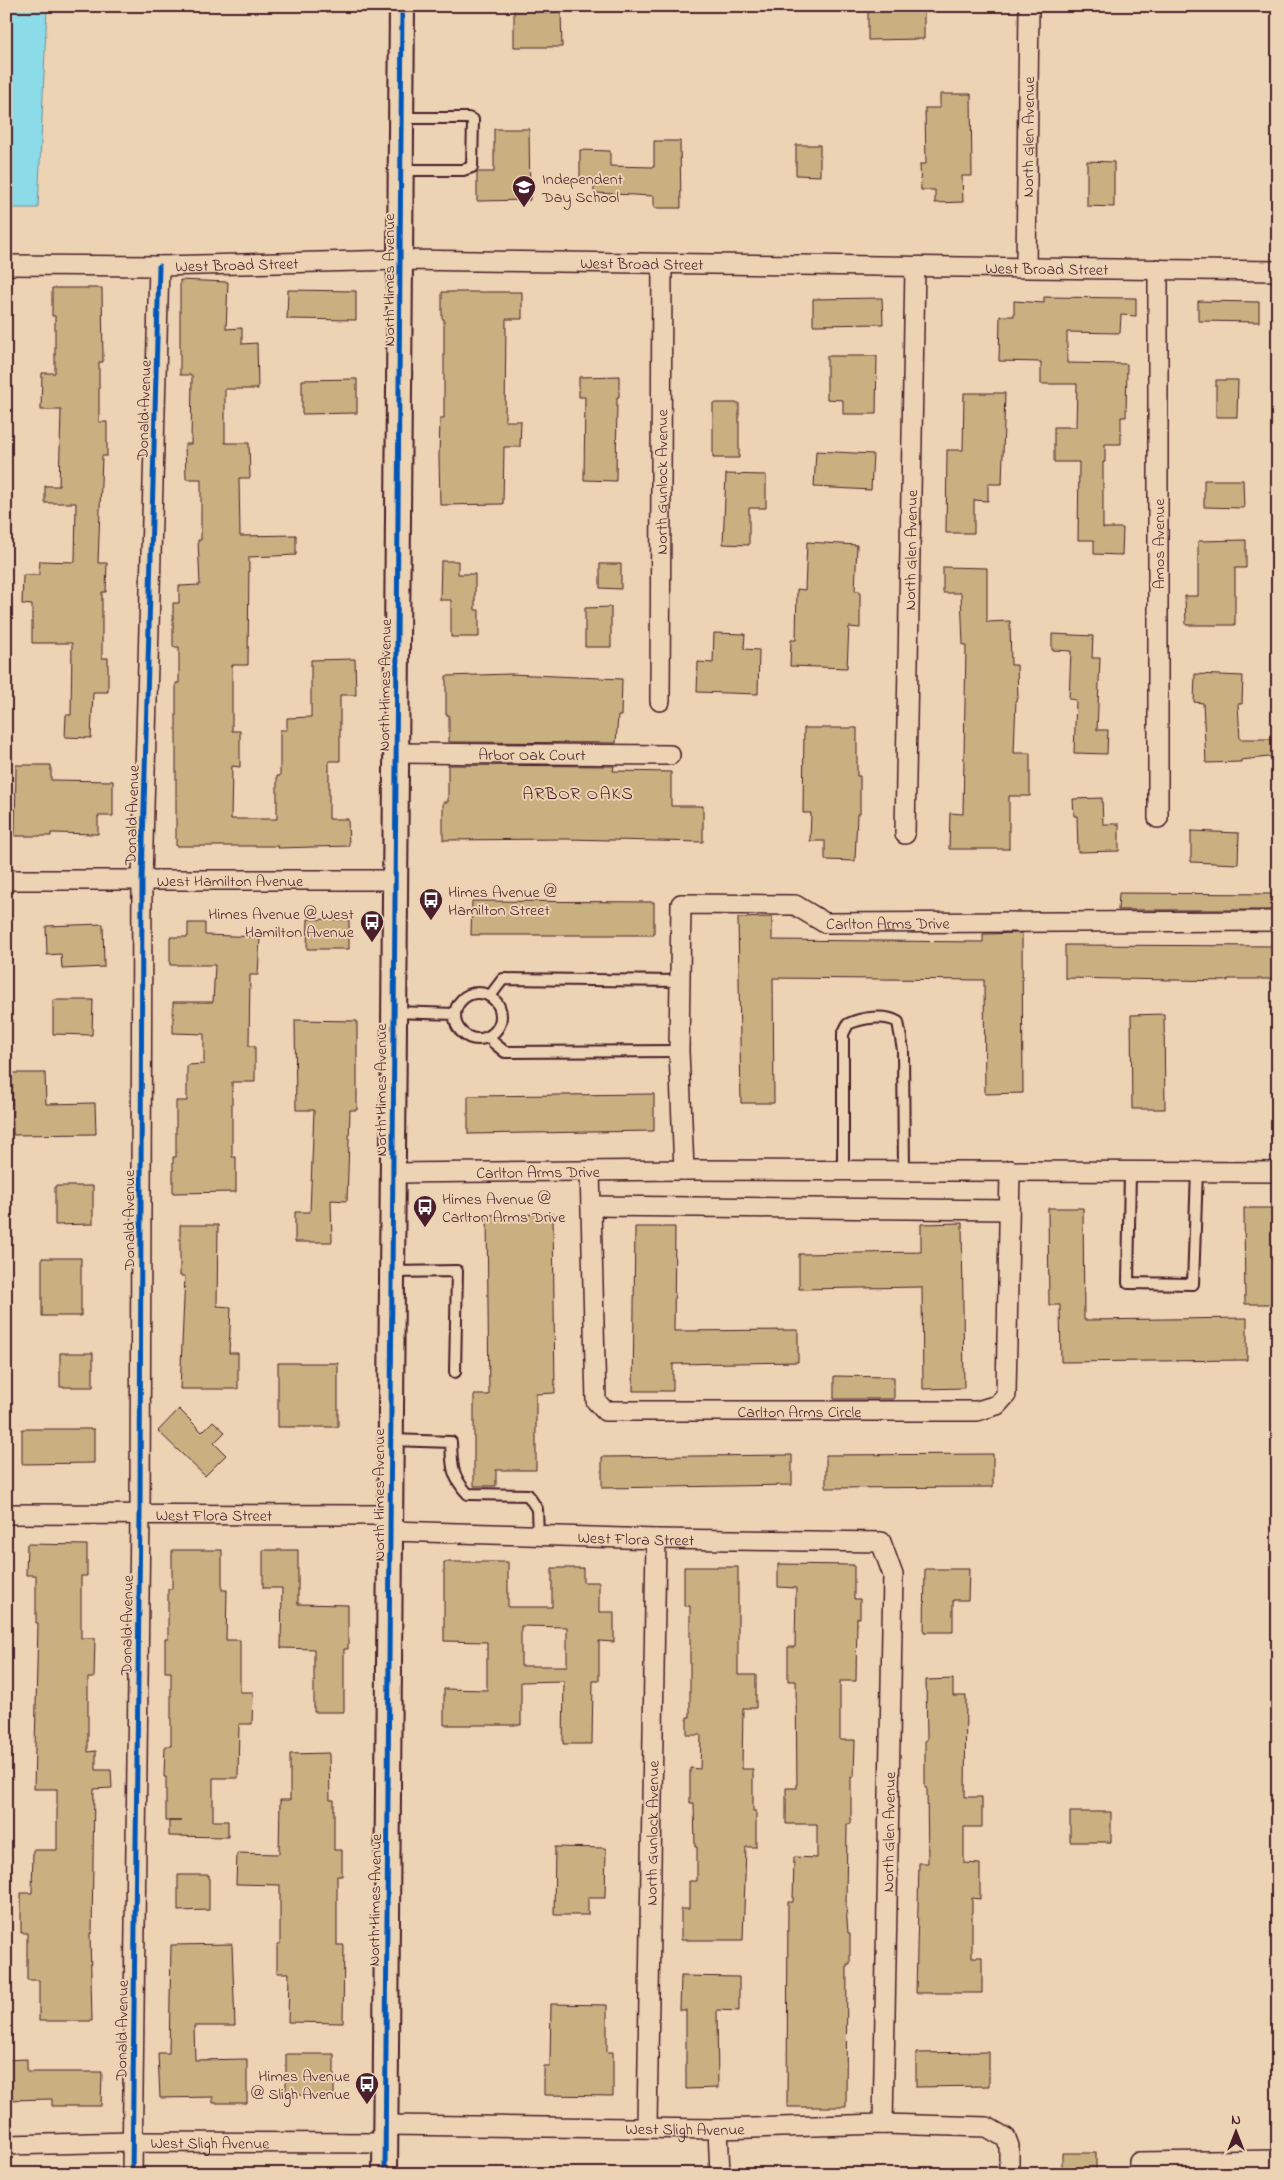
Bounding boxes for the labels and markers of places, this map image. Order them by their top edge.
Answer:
place label: Independent Day School [541,168,624,210]
school or university icon: Independent Day School [511,174,537,208]
place label: Himes Avenue @ Hamilton Street [448,881,557,923]
bus stop icon: Himes Avenue @ Hamilton Street [418,887,444,921]
place label: Himes Avenue @ West Hamilton Avenue [208,903,355,945]
bus stop icon: Himes Avenue @ West Hamilton Avenue [359,909,385,943]
place label: Himes Avenue @ Carlton Arms Drive [442,1188,566,1230]
bus stop icon: Himes Avenue @ Carlton Arms Drive [412,1194,438,1228]
place label: Himes Avenue @ Sligh Avenue [251,2065,351,2107]
bus stop icon: Himes Avenue @ Sligh Avenue [354,2071,380,2105]

